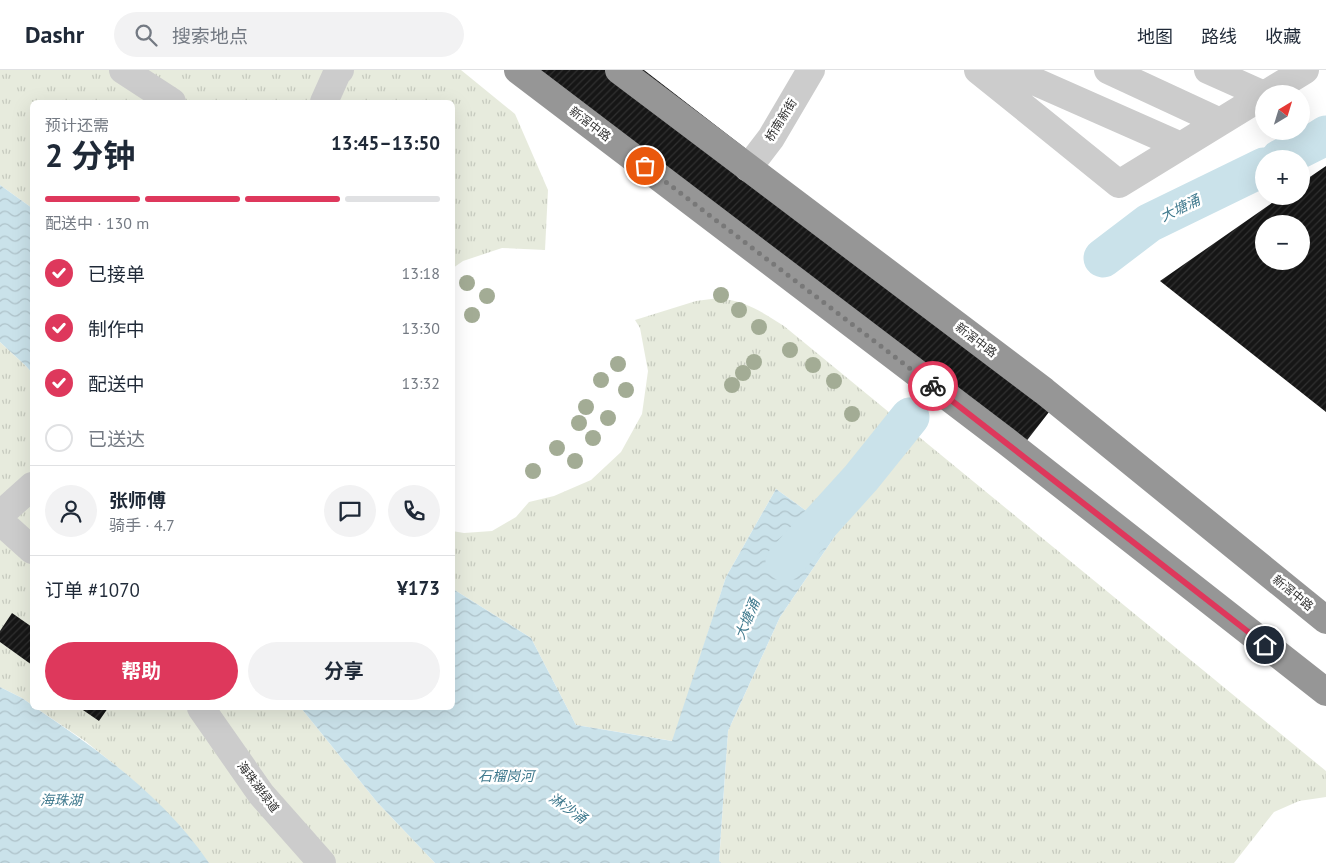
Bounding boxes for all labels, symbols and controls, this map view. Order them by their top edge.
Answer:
search box [114,12,464,57]
text: Dashr [25,19,84,50]
icon: search [132,21,160,49]
text: 搜索地点 [172,24,248,48]
text: 地图 [1137,25,1173,48]
text: 路线 [1201,25,1237,48]
text: 收藏 [1265,25,1301,48]
north arrow [1255,85,1310,140]
map controls [1255,85,1310,270]
street label: 桥南新街 [761,95,800,144]
street label: 新滘中路 [567,103,614,144]
text: 预计还需 [45,115,109,135]
text: 13:45–13:50 [331,131,440,155]
text: 2 分钟 [45,134,135,176]
pin [624,145,666,187]
button: + [1255,150,1310,205]
icon: bag [631,152,659,180]
water label: 大塘涌 [1157,190,1205,225]
text: 配送中 · 130 m [45,213,149,233]
button: − [1255,215,1310,270]
icon: check [45,259,73,287]
text: 已接单 [88,262,145,286]
text: 13:18 [402,263,440,283]
icon: check [45,314,73,342]
text: 制作中 [88,317,145,341]
text: 13:30 [402,318,440,338]
street label: 新滘中路 [953,319,1000,360]
courier [908,361,958,411]
icon: check [45,369,73,397]
text: 配送中 [88,372,145,396]
icon: bike [919,372,947,400]
text: 13:32 [402,373,440,393]
text: 已送达 [88,427,145,451]
button: person [45,485,97,537]
button: chat [324,485,376,537]
button: phone [388,485,440,537]
text: 张师傅 [109,488,166,512]
text: 骑手 · 4.7 [109,515,175,535]
street label: 新滘中路 [1270,572,1317,614]
text: ¥173 [397,576,440,600]
text: 订单 #1070 [45,578,140,602]
water label: 大塘涌 [731,594,764,642]
pin [1244,624,1286,666]
icon: home [1251,631,1279,659]
button: 帮助 [45,642,238,700]
button: 分享 [248,642,440,700]
street label: 海珠湖绿道 [234,758,282,815]
water label: 石榴岗河 [478,767,537,785]
water label: 淋沙涌 [546,789,592,829]
water label: 海珠湖 [40,791,84,809]

